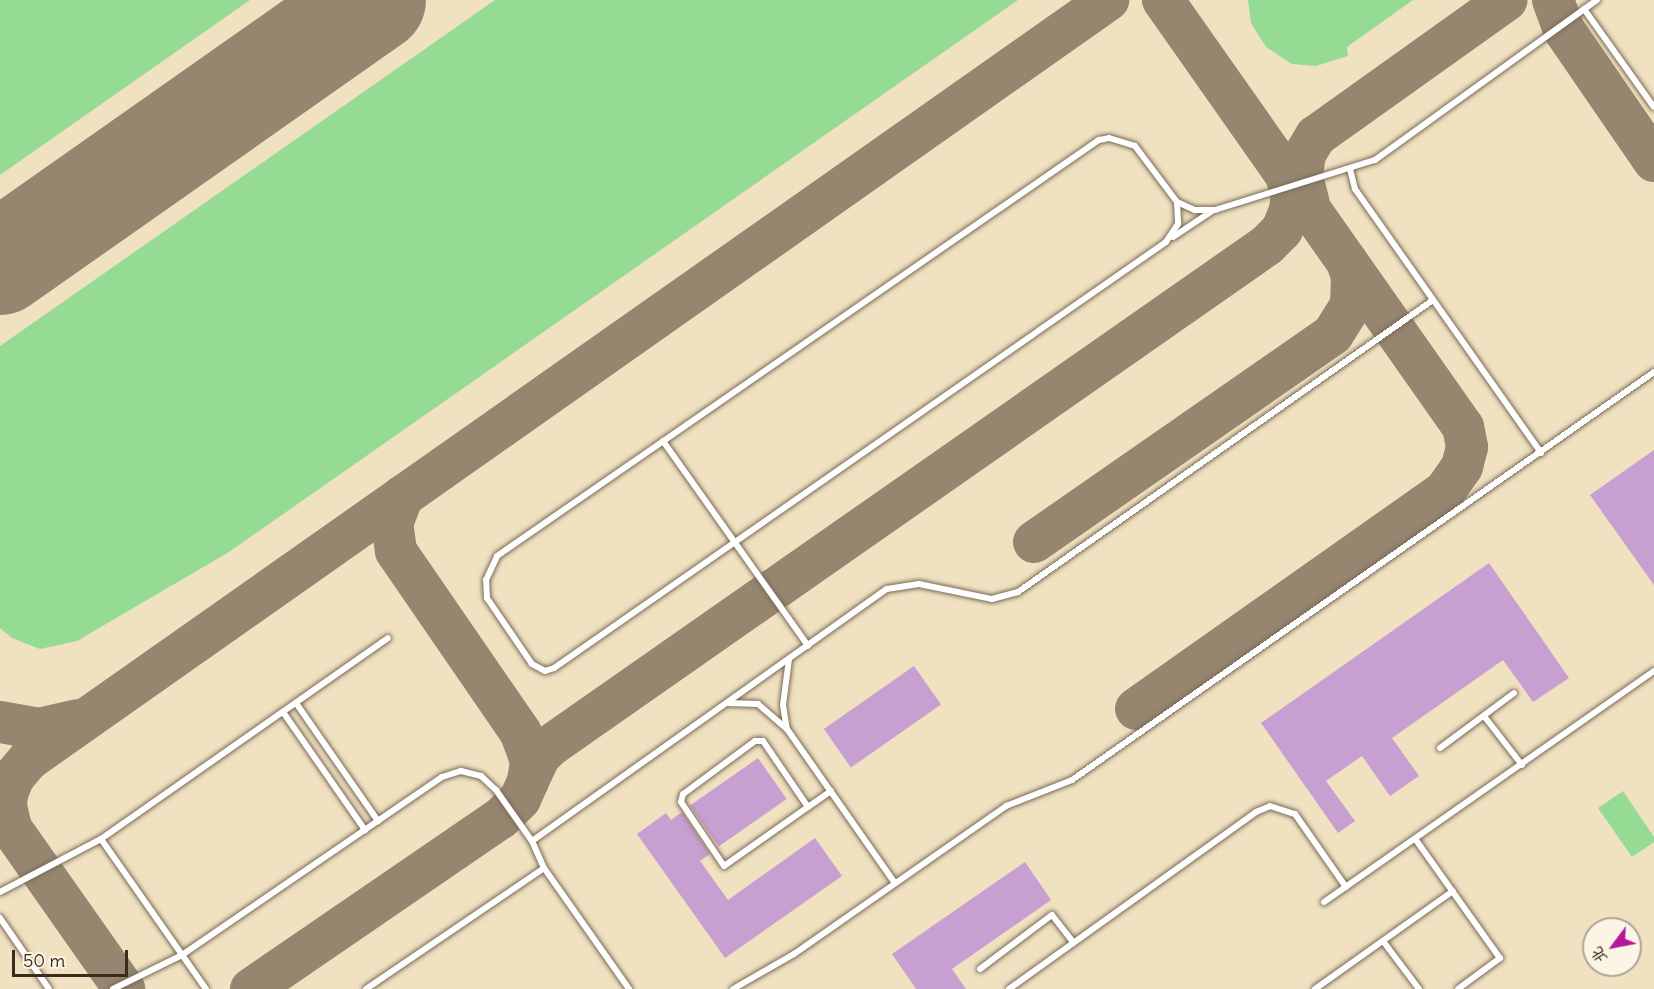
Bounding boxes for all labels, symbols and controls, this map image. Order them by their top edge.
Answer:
north arrow [1582,917,1642,977]
scale bar [15,938,130,976]
text: 北 [1586,943,1611,968]
text: 50 m [23,949,65,972]

